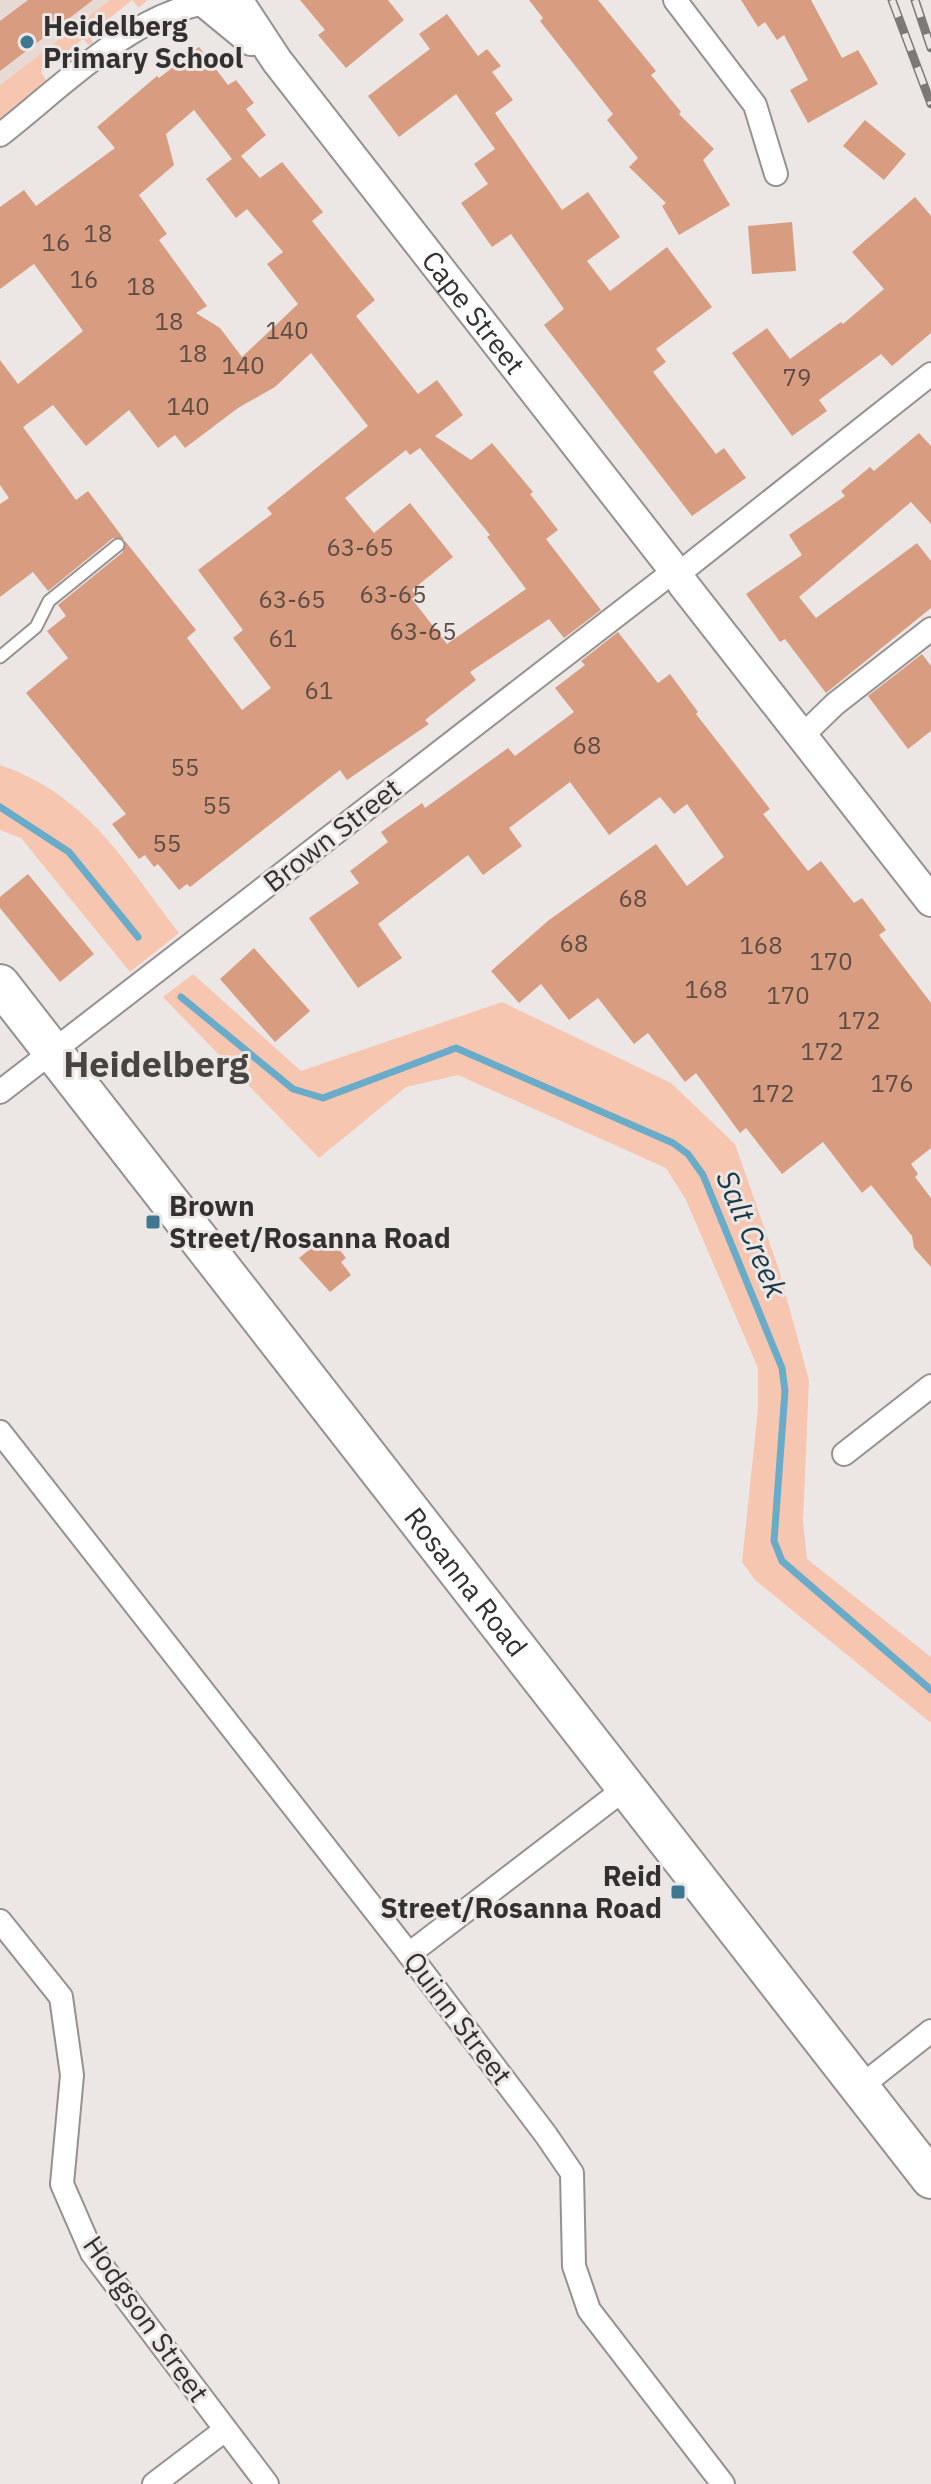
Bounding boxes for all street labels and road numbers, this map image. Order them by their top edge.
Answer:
street label: Cape Street [414,243,534,382]
street label: Brown Street [255,769,408,900]
street label: Rosanna Road [396,1499,536,1664]
street label: Quinn Street [396,1943,521,2092]
street label: Hodgson Street [75,2228,218,2409]

